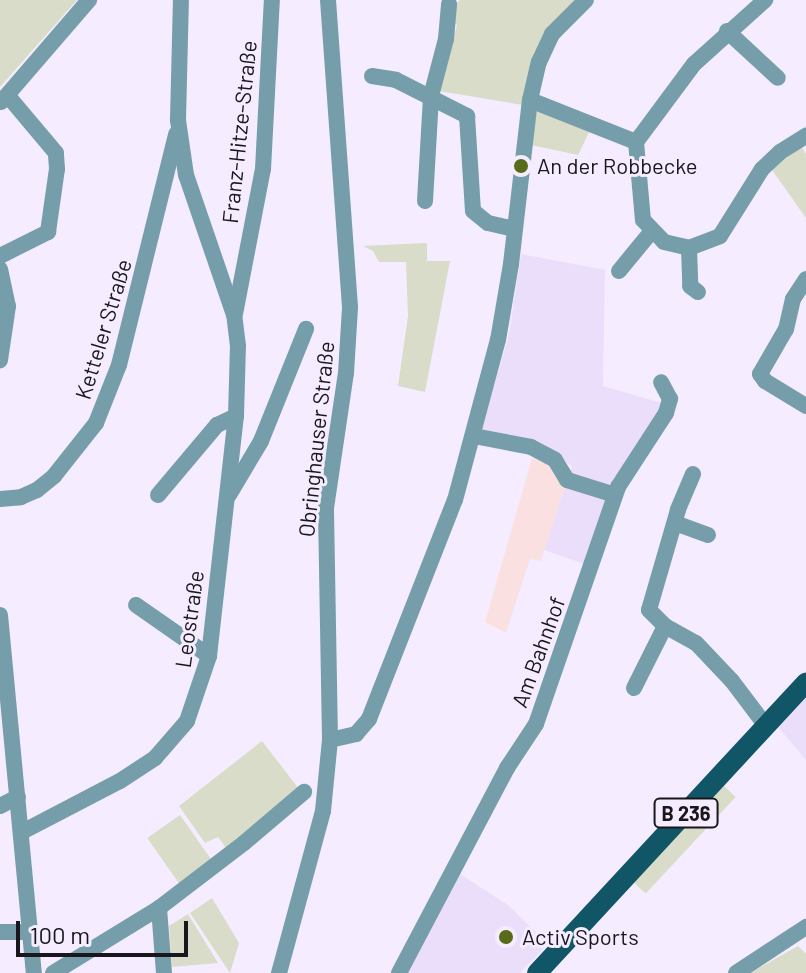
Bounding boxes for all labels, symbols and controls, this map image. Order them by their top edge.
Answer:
street label: Franz-Hitze-Straße [216,39,262,225]
place label: An der Robbecke [537,153,697,179]
marker: An der Robbecke [512,157,530,175]
street label: Ketteler Straße [69,256,137,402]
street label: Obringhauser Straße [293,340,339,538]
street label: Leostraße [169,569,209,669]
street label: Am Bahnhof [506,593,570,711]
road number: B 236 [652,797,720,829]
scale bar [20,905,192,955]
text: 100 m [30,920,90,949]
place label: Activ Sports [522,924,639,950]
marker: Activ Sports [497,928,515,946]

